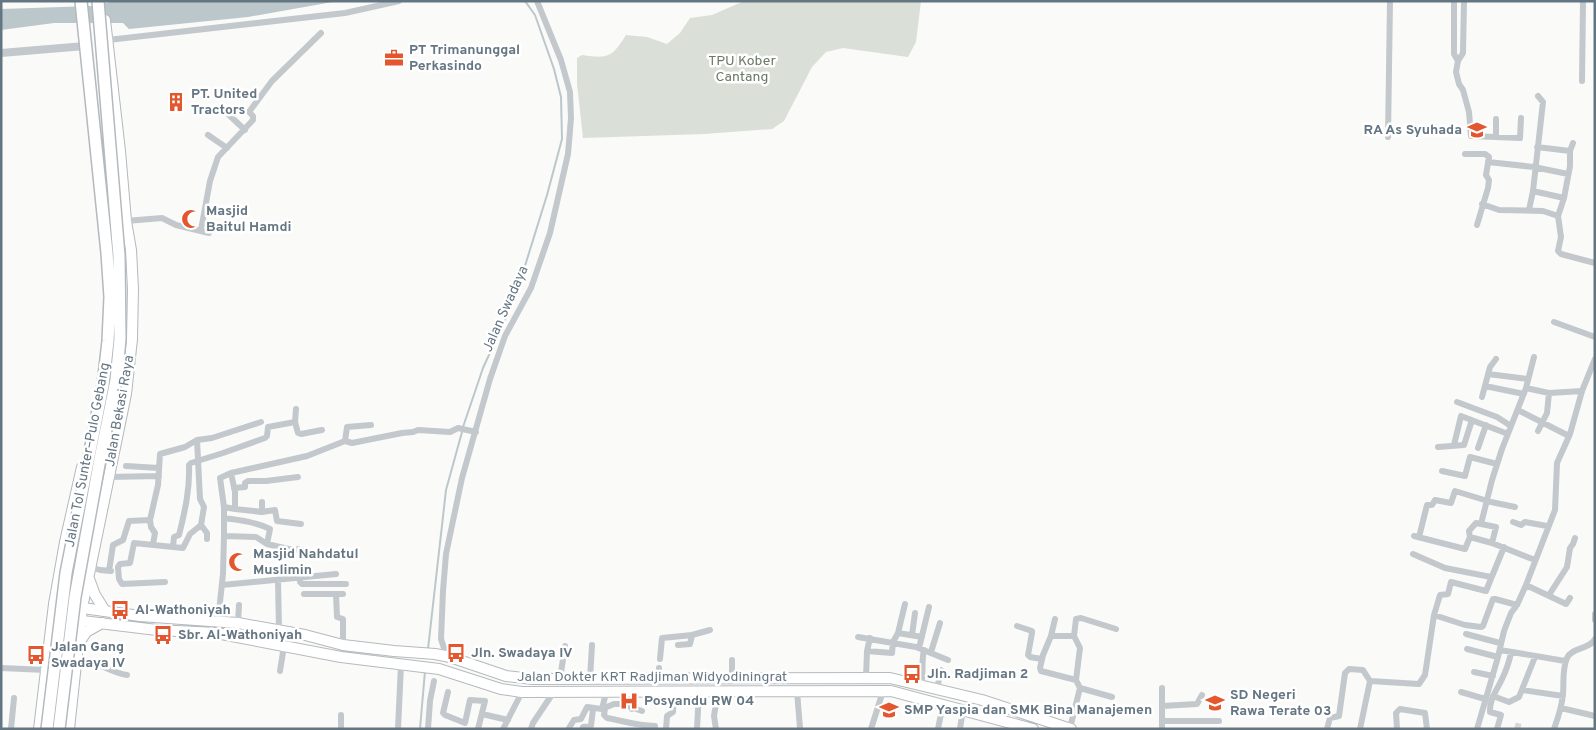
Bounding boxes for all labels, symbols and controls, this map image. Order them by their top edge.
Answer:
place label: PT Trimanunggal Perkasindo [409,42,520,75]
office icon: PT Trimanunggal Perkasindo [383,47,405,69]
park label: TPU Kober Cantang [708,53,776,86]
place label: PT. United Tractors [191,86,257,119]
building icon: PT. United Tractors [165,91,187,113]
school or university icon: RA As Syuhada [1466,119,1488,141]
place label: RA As Syuhada [1363,122,1462,139]
place label: Masjid Baitul Hamdi [206,203,291,236]
mosque icon: Masjid Baitul Hamdi [180,208,202,230]
street label: Jalan Swadaya [479,263,533,355]
street label: Jalan Bekasi Raya [102,354,138,468]
street label: Jalan Tol Sunter–Pulo Gebang [62,361,114,549]
place label: Masjid Nahdatul Muslimin [253,546,358,579]
mosque icon: Masjid Nahdatul Muslimin [227,551,249,573]
bus stop icon: Al-Wathoniyah [109,599,131,621]
place label: Al-Wathoniyah [135,602,231,619]
bus stop icon: Sbr. Al-Wathoniyah [152,624,174,646]
place label: Sbr. Al-Wathoniyah [178,627,302,644]
place label: Jalan Gang Swadaya IV [51,639,126,672]
bus stop icon: Jln. Swadaya IV [445,642,467,664]
bus stop icon: Jalan Gang Swadaya IV [25,644,47,666]
place label: Jln. Swadaya IV [471,645,573,662]
bus stop icon: Jln. Radjiman 2 [901,663,923,685]
place label: Jln. Radjiman 2 [927,666,1028,683]
street label: Jalan Dokter KRT Radjiman Widyodiningrat [517,669,787,686]
place label: SD Negeri Rawa Terate 03 [1230,687,1331,720]
hospital icon: Posyandu RW 04 [618,690,640,712]
school or university icon: SD Negeri Rawa Terate 03 [1204,692,1226,714]
place label: Posyandu RW 04 [644,693,754,710]
school or university icon: SMP Yaspia dan SMK Bina Manajemen [878,699,900,721]
place label: SMP Yaspia dan SMK Bina Manajemen [904,702,1152,719]

